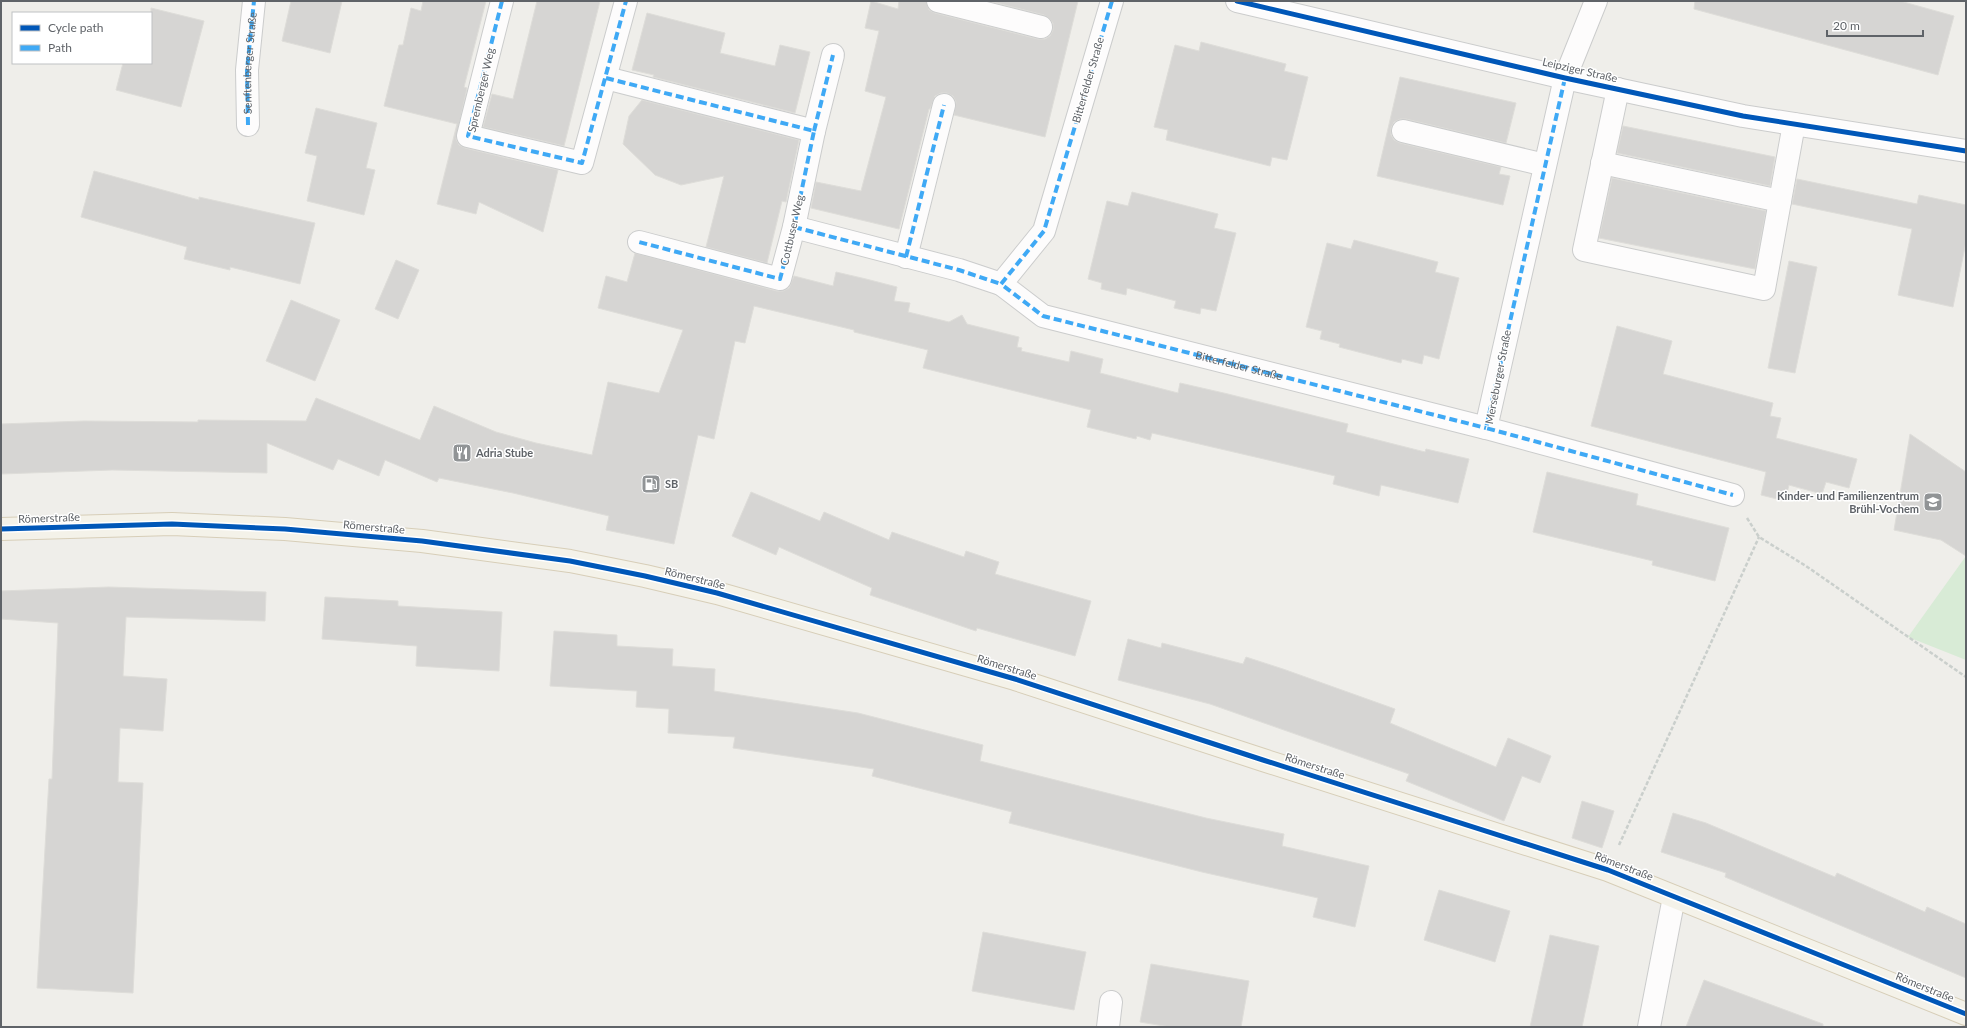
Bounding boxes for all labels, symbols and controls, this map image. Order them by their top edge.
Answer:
street label: Senftenberger Straße [240,11,259,114]
legend [12,12,152,64]
scale bar [1827,12,1923,38]
text: 20 m [1833,18,1860,33]
text: Cycle path [48,20,103,35]
street label: Bitterfelder Straße [1069,35,1106,124]
text: Path [48,40,72,55]
street label: Spremberger Weg [464,46,497,134]
street label: Leipziger Straße [1541,55,1619,85]
street label: Cottbuser Weg [777,193,806,267]
street label: Merseburger Straße [1482,328,1513,425]
street label: Bitterfelder Straße [1194,348,1284,382]
restaurant icon: Adria Stube [451,442,473,464]
place label: Adria Stube [475,446,533,459]
fuel station icon: SB [640,473,662,495]
place label: SB [665,477,678,490]
place label: Kinder- und Familienzentrum Brühl-Vochem [1777,489,1919,515]
school or university icon: Kinder- und Familienzentrum Brühl-Vochem [1922,491,1944,513]
street label: Römerstraße [18,510,80,525]
street label: Römerstraße [343,517,406,536]
street label: Römerstraße [664,564,727,591]
street label: Römerstraße [976,651,1039,682]
street label: Römerstraße [1284,750,1347,781]
street label: Römerstraße [1593,848,1656,883]
street label: Römerstraße [1894,969,1956,1004]

